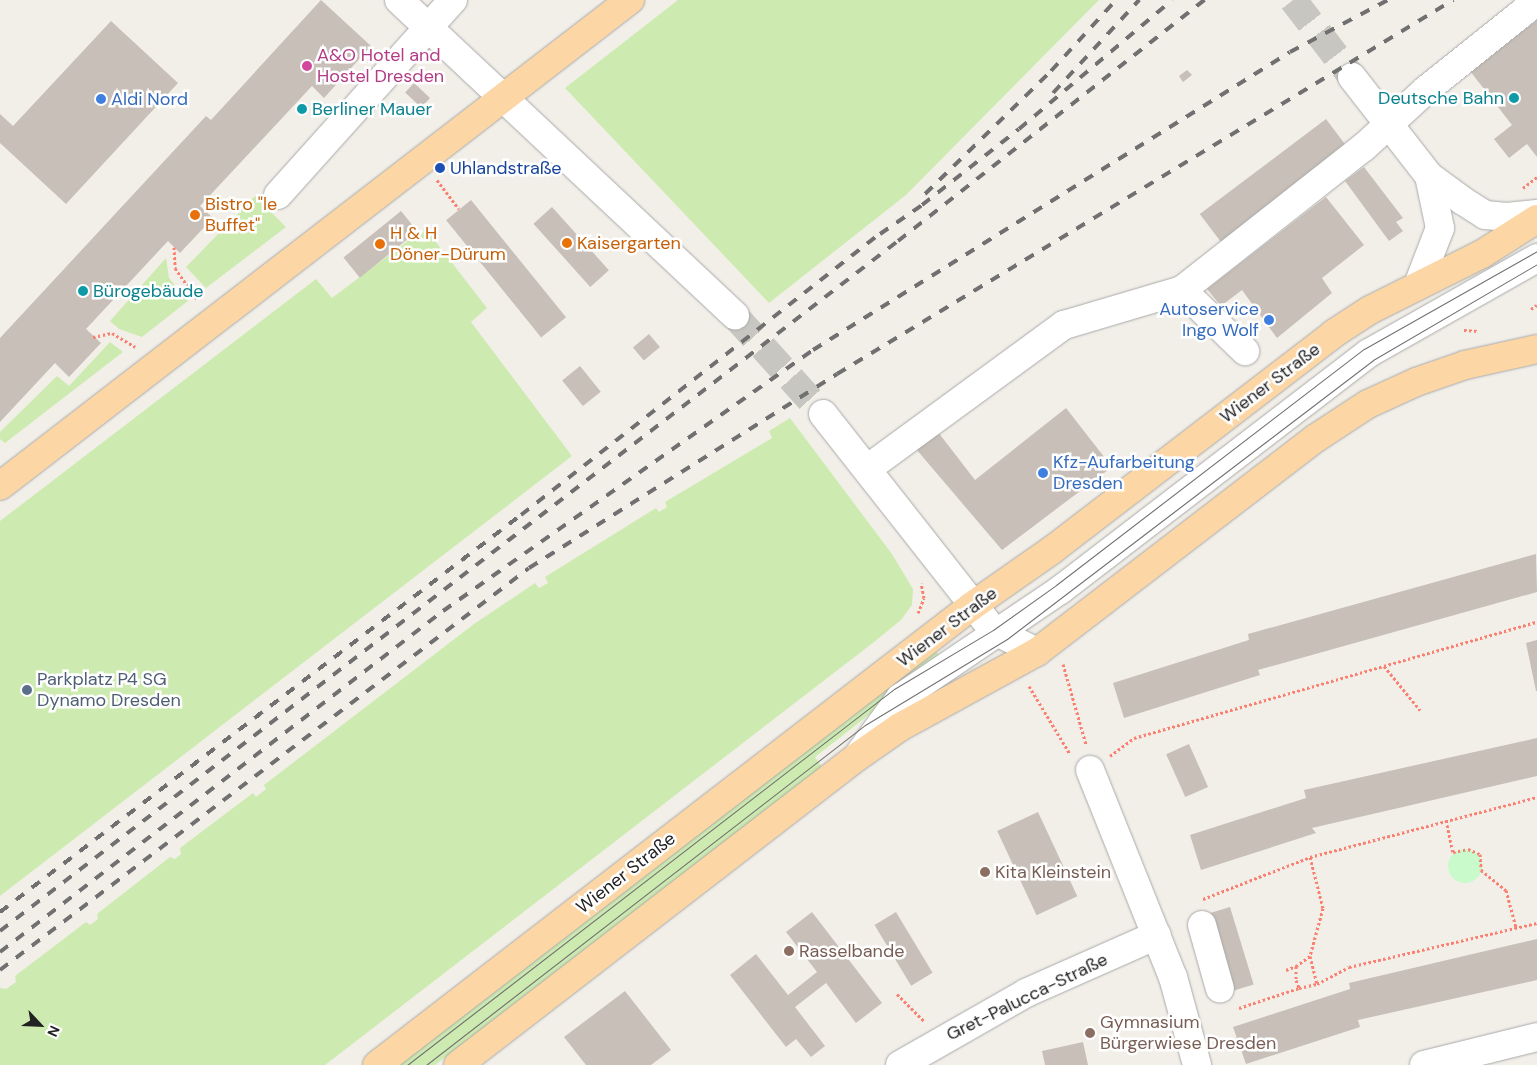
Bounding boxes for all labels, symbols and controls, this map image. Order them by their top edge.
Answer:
place label: A&O Hotel and Hostel Dresden [317,45,444,88]
marker: A&O Hotel and Hostel Dresden [301,60,313,72]
place label: Deutsche Bahn [1378,87,1504,109]
place label: Aldi Nord [111,88,188,110]
marker: Deutsche Bahn [1508,92,1520,104]
marker: Aldi Nord [95,93,107,105]
place label: Berliner Mauer [312,98,432,120]
marker: Berliner Mauer [296,103,308,115]
place label: Uhlandstraße [450,157,562,179]
marker: Uhlandstraße [434,162,446,174]
place label: Bistro "le Buffet" [205,194,277,236]
marker: Bistro "le Buffet" [189,209,201,221]
place label: H & H Döner-Dürum [390,223,506,266]
place label: Kaisergarten [577,232,681,254]
marker: Kaisergarten [561,237,573,249]
marker: H & H Döner-Dürum [374,238,386,250]
place label: Bürogebäude [93,280,204,302]
marker: Bürogebäude [77,285,89,297]
place label: Autoservice Ingo Wolf [1159,299,1259,342]
marker: Autoservice Ingo Wolf [1263,314,1275,326]
street label: Wiener Straße [1216,338,1324,428]
place label: Kfz-Aufarbeitung Dresden [1053,452,1195,494]
marker: Kfz-Aufarbeitung Dresden [1037,467,1049,479]
street label: Wiener Straße [893,582,1001,672]
place label: Parkplatz P4 SG Dynamo Dresden [37,669,181,712]
marker: Parkplatz P4 SG Dynamo Dresden [21,684,33,696]
street label: Wiener Straße [572,828,680,918]
place label: Kita Kleinstein [995,861,1111,883]
marker: Kita Kleinstein [979,866,991,878]
place label: Rasselbande [799,940,904,962]
marker: Rasselbande [783,945,795,957]
street label: Gret-Palucca-Straße [943,949,1111,1045]
north arrow [15,1000,65,1050]
place label: Gymnasium Bürgerwiese Dresden [1100,1012,1276,1054]
text: N [43,1023,64,1040]
marker: Gymnasium Bürgerwiese Dresden [1084,1027,1096,1039]

